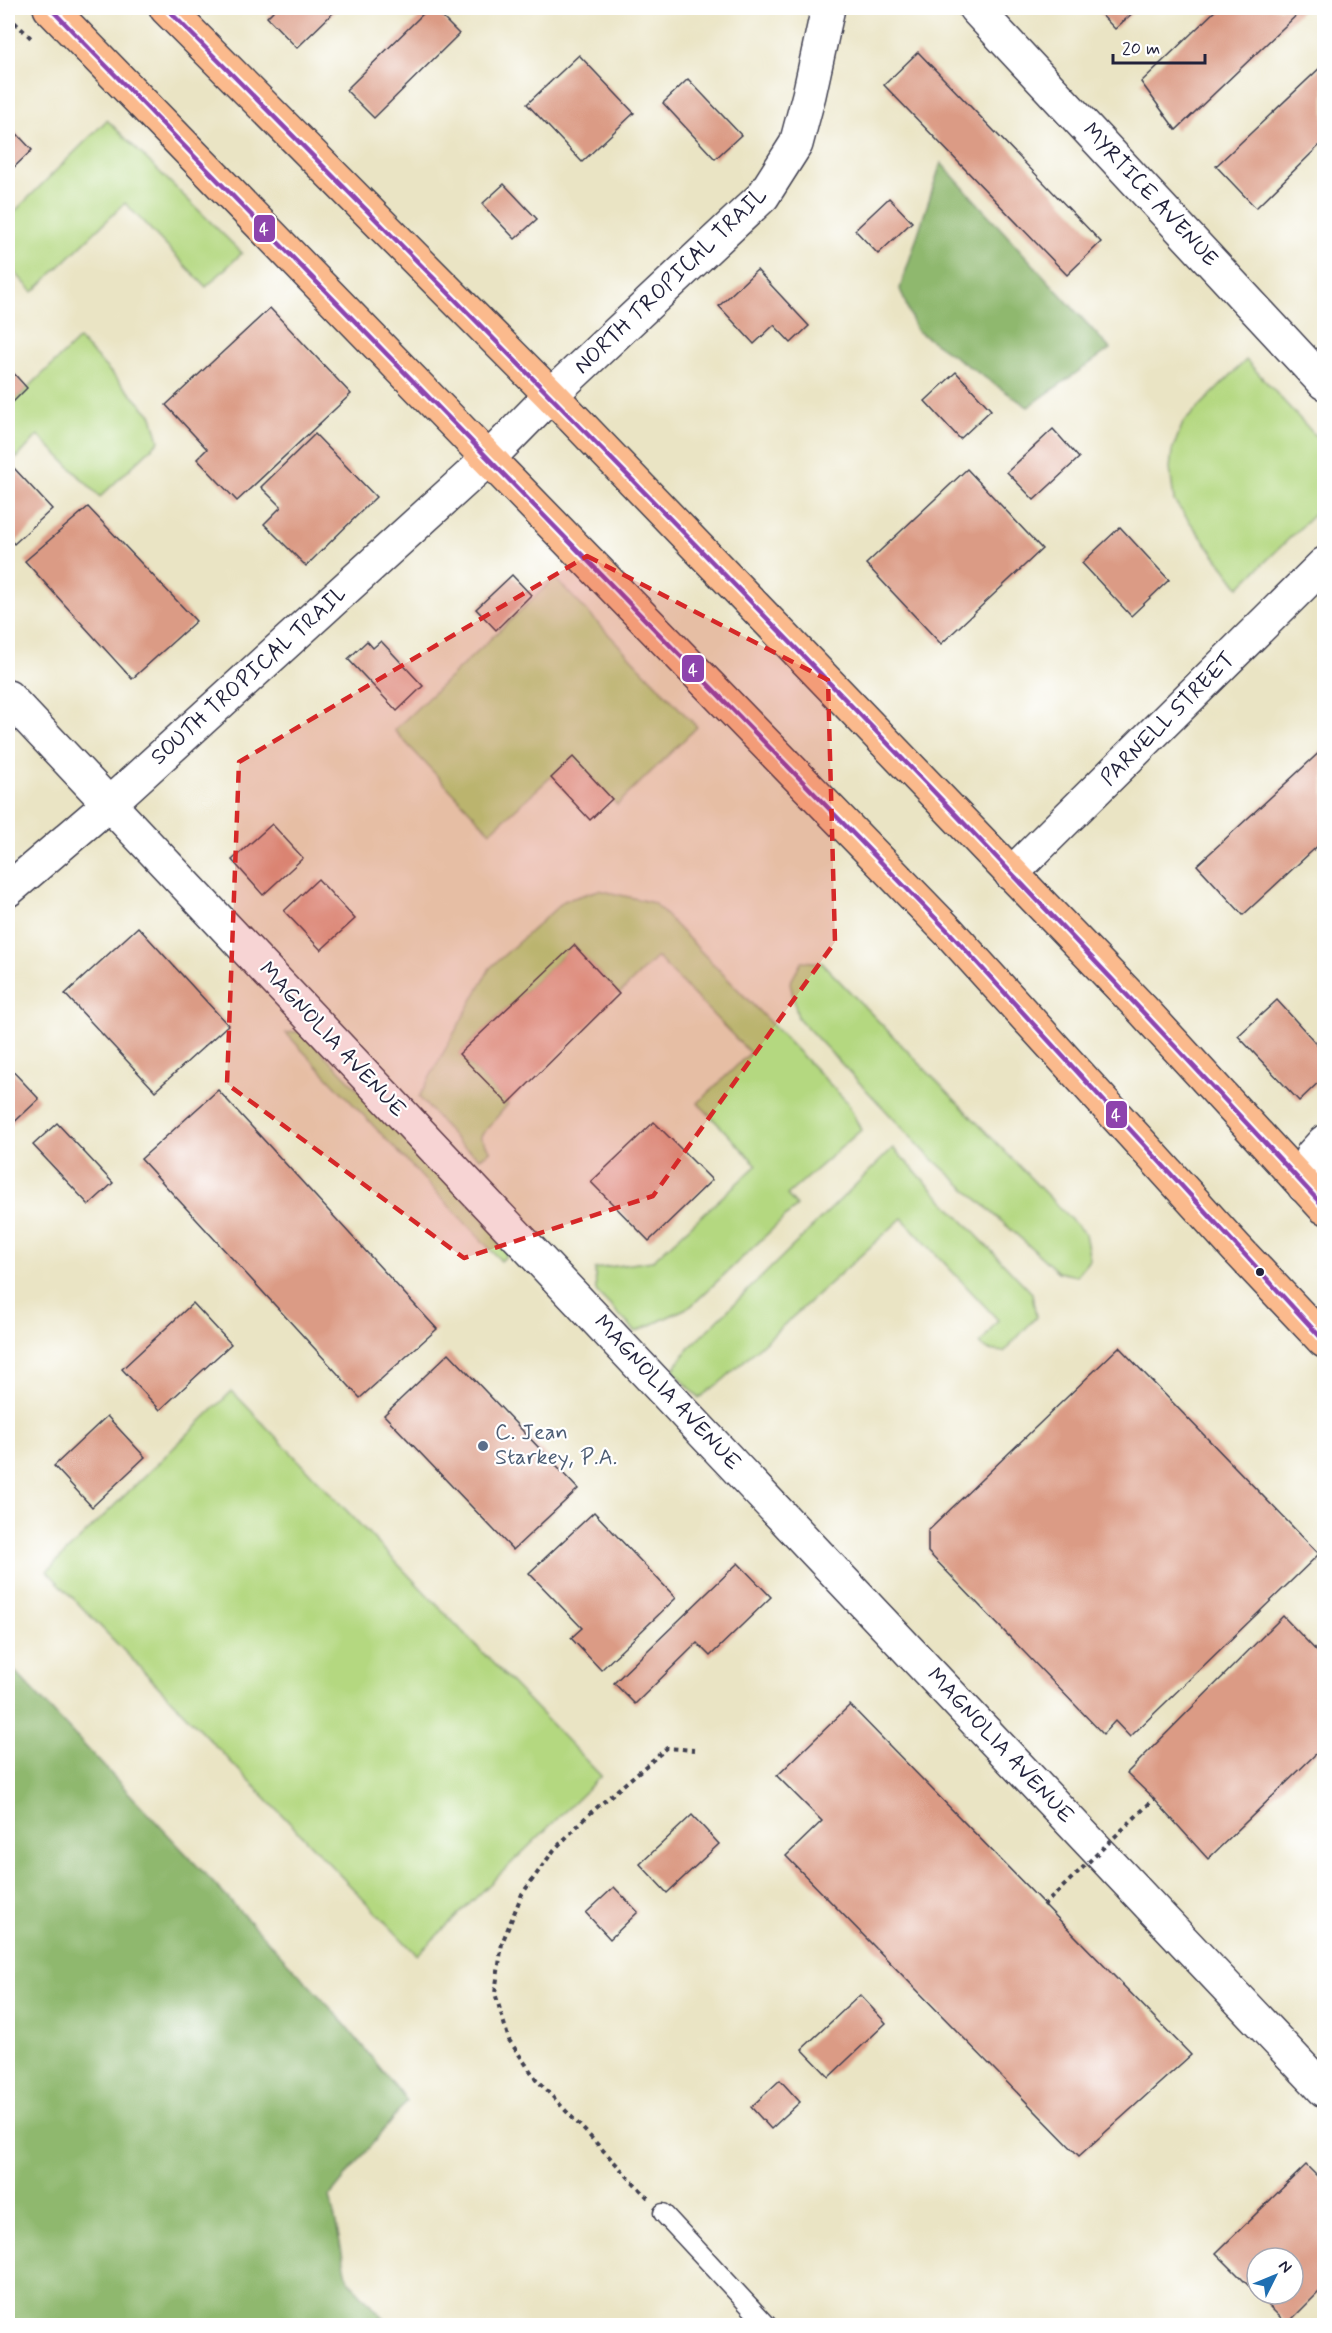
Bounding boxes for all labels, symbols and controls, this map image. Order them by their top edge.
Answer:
scale bar [1113,27,1204,65]
text: 20 m [1122,37,1160,61]
street label: MYRTICE AVENUE [1076,117,1224,273]
street label: NORTH TROPICAL TRAIL [569,181,773,381]
line badge: 4 [253,214,276,243]
text: 4 [259,219,269,240]
street label: SOUTH TROPICAL TRAIL [145,581,353,771]
street label: PARNELL STREET [1095,646,1241,792]
line badge: 4 [681,654,705,683]
text: 4 [688,660,698,681]
street label: MAGNOLIA AVENUE [252,956,412,1124]
line badge: 4 [1105,1100,1128,1129]
text: 4 [1111,1105,1121,1126]
unlabelled marker [1254,1266,1266,1278]
street label: MAGNOLIA AVENUE [587,1309,747,1477]
place label: C. Jean Starkey, P.A. [495,1419,617,1472]
marker: C. Jean Starkey, P.A. [476,1439,490,1453]
street label: MAGNOLIA AVENUE [920,1662,1080,1830]
north arrow [1245,2246,1305,2306]
text: N [1274,2256,1296,2278]

